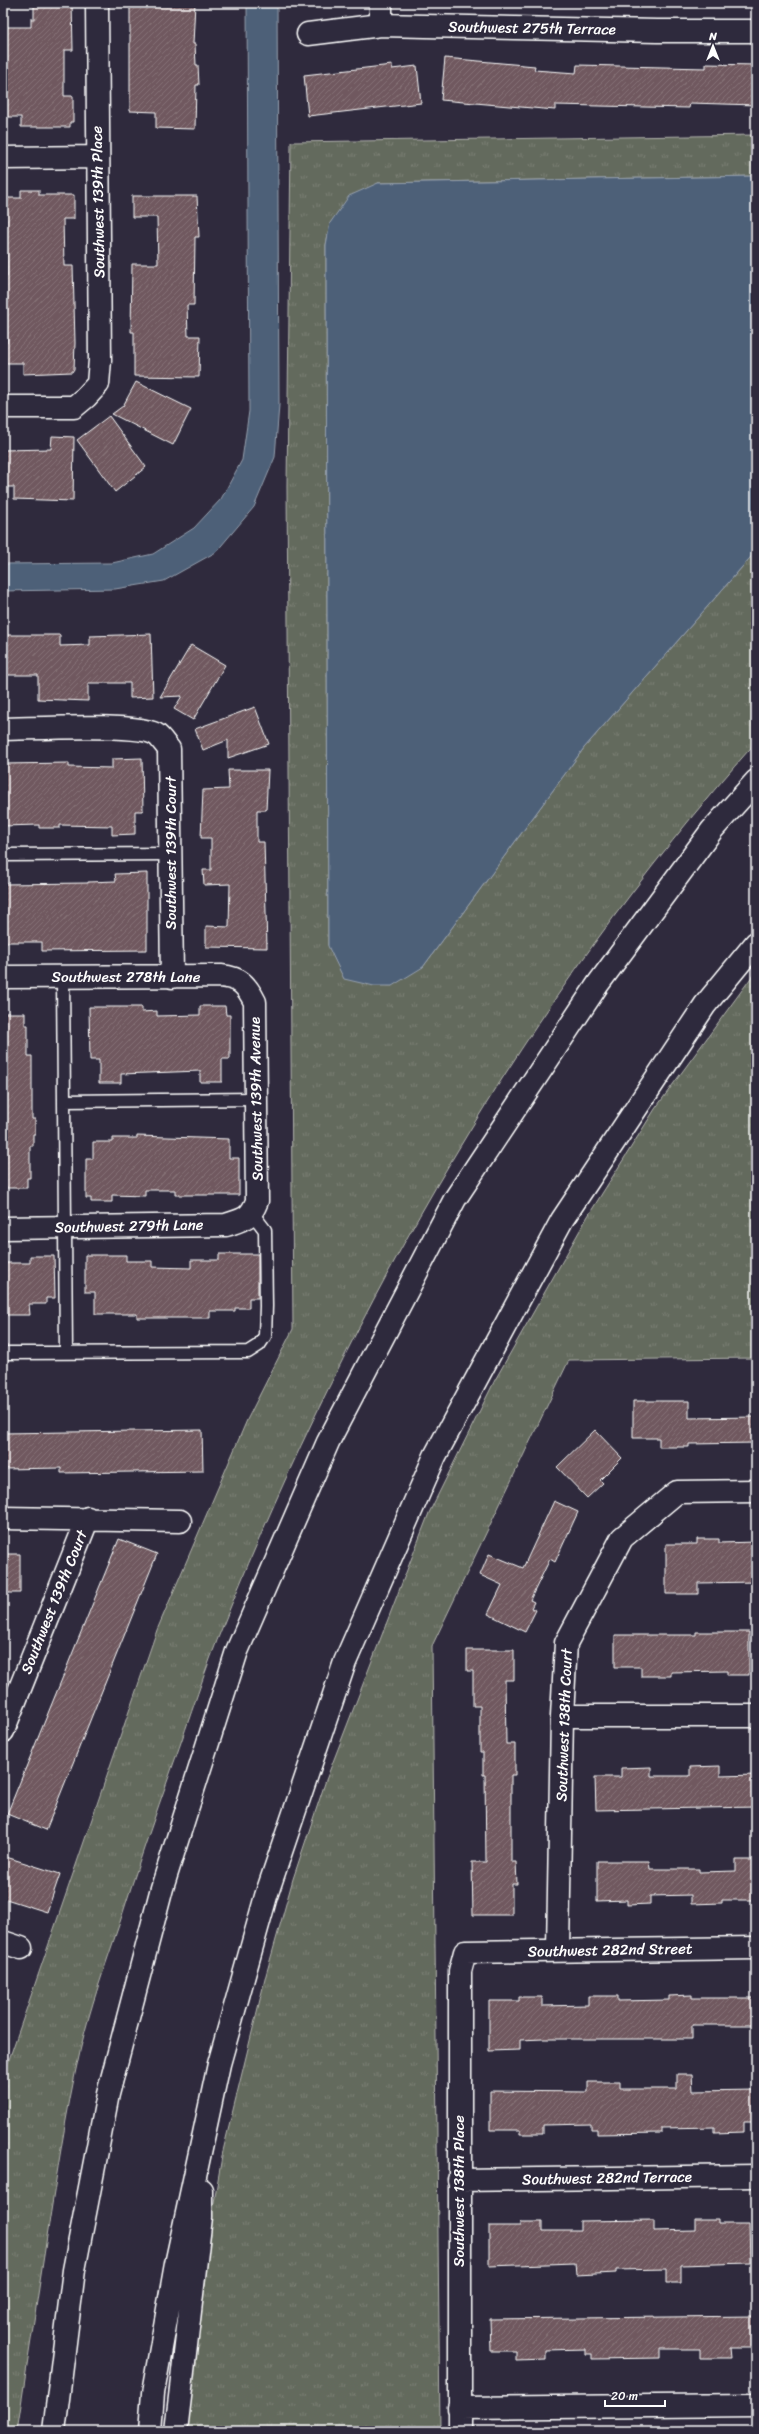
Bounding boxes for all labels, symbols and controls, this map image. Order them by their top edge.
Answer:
street label: Southwest 275th Terrace [448,14,616,42]
north arrow [693,26,733,66]
text: N [708,27,717,46]
street label: Southwest 139th Place [84,125,112,278]
street label: Southwest 139th Court [158,775,184,930]
street label: Southwest 278th Lane [52,964,201,990]
street label: Southwest 139th Avenue [242,1017,270,1181]
street label: Southwest 279th Lane [54,1212,204,1240]
street label: Southwest 139th Court [13,1525,95,1678]
street label: Southwest 138th Court [548,1647,580,1802]
street label: Southwest 282nd Street [527,1936,693,1964]
street label: Southwest 138th Place [446,2115,472,2267]
street label: Southwest 282nd Terrace [522,2164,692,2192]
scale bar [605,2382,665,2408]
text: 20 m [611,2385,638,2407]

